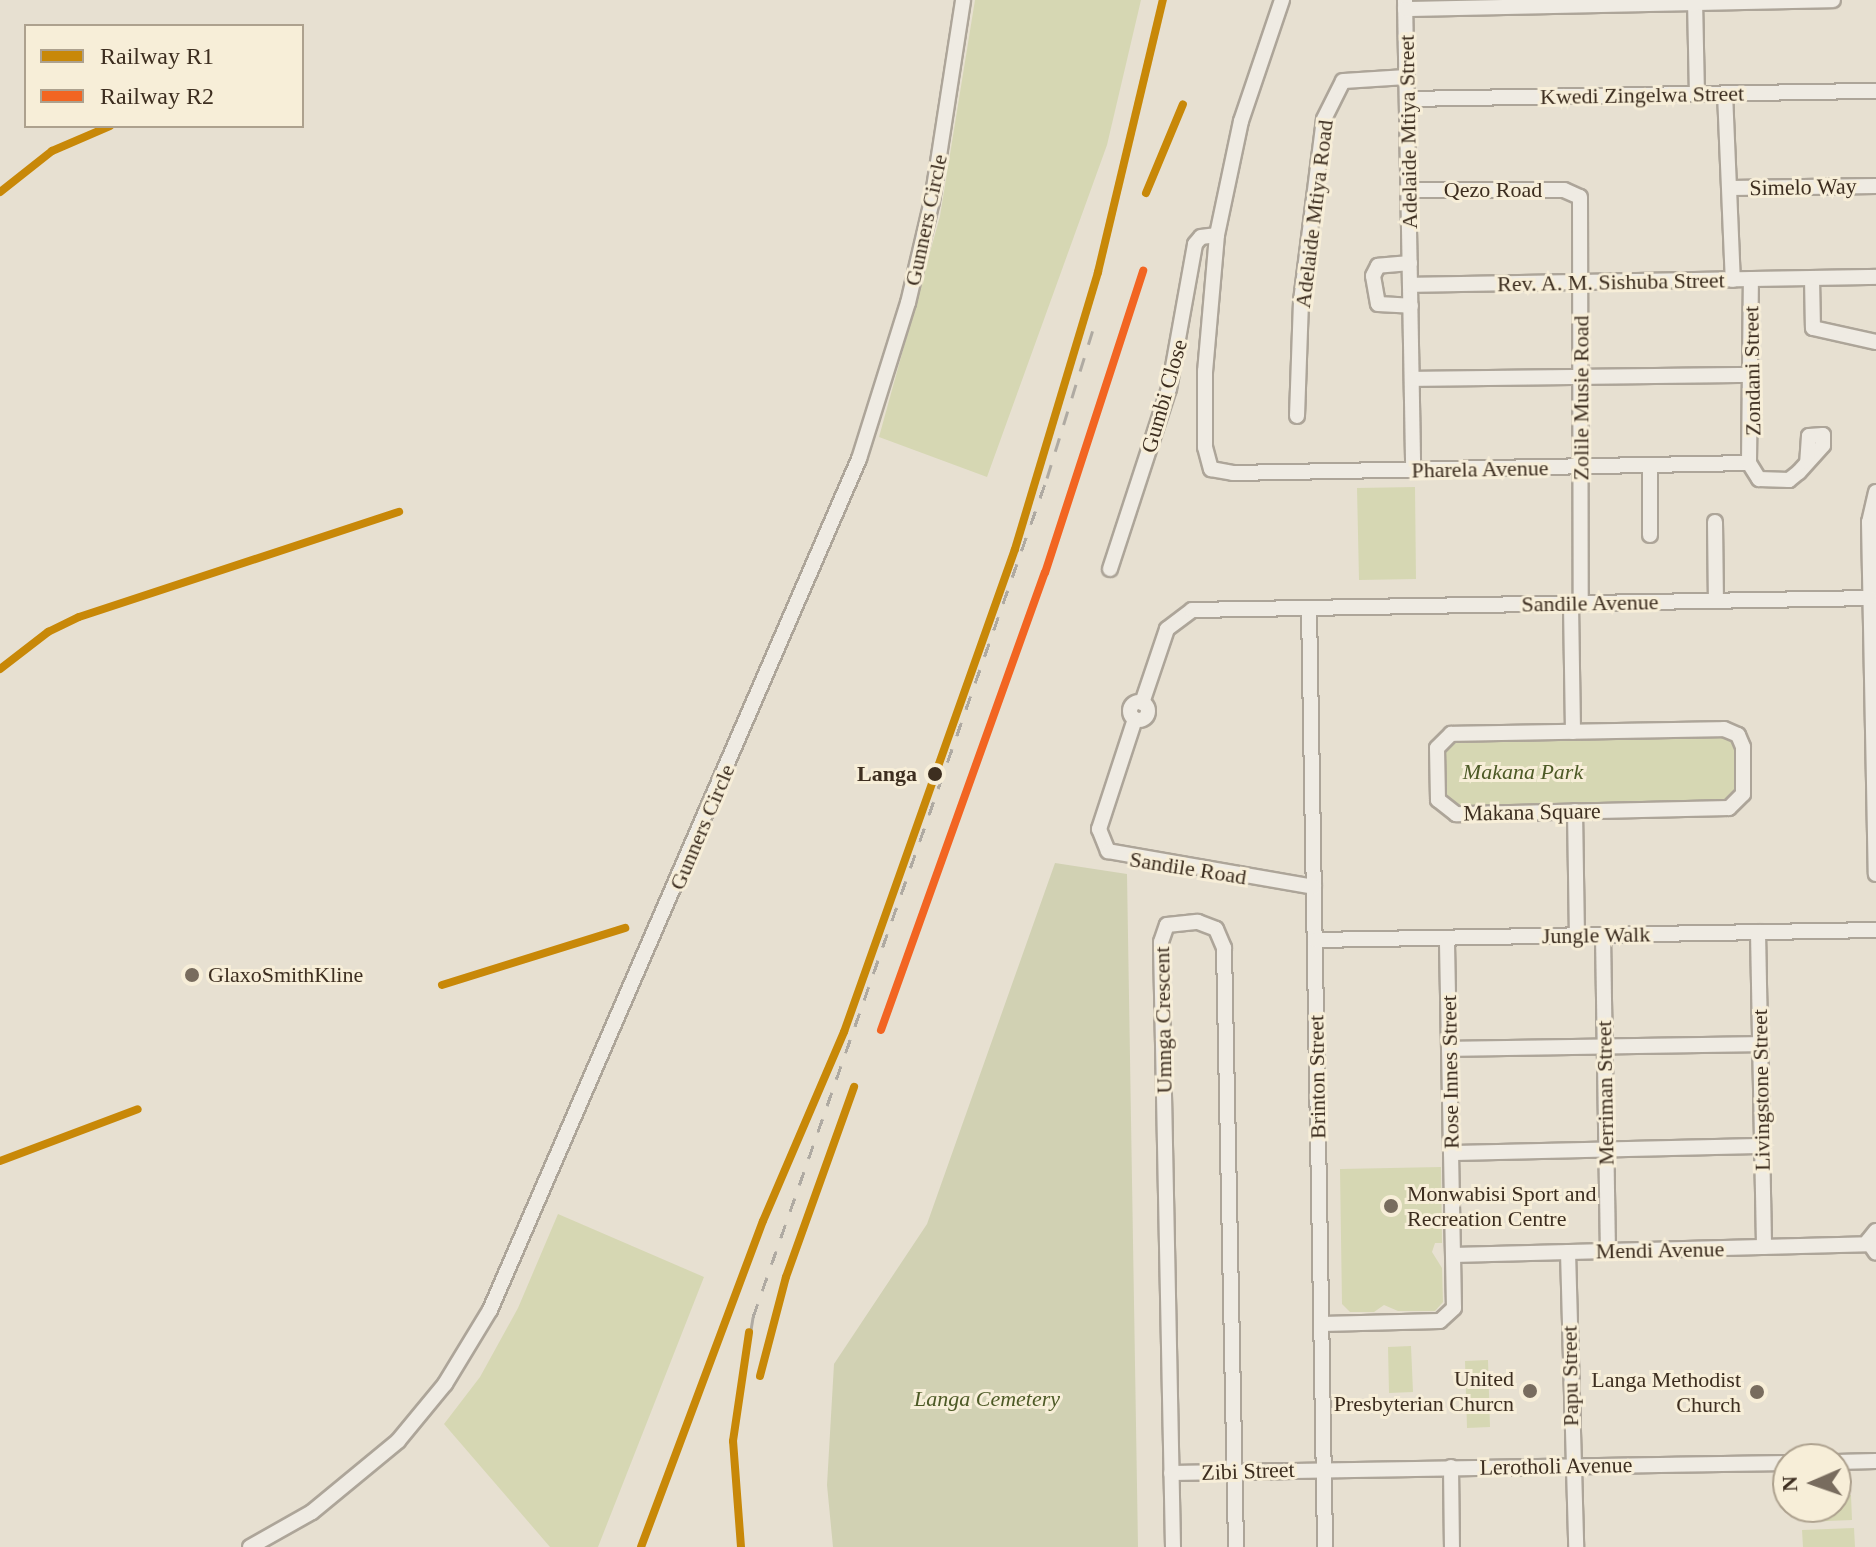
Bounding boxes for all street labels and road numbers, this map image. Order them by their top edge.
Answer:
street label: Adelaide Mtiya Street [1393,35,1423,229]
street label: Kwedi Zingelwa Street [1540,80,1744,110]
street label: Adelaide Mtiya Road [1289,118,1339,310]
street label: Gunners Circle [899,152,953,288]
street label: Simelo Way [1749,173,1857,201]
street label: Qezo Road [1444,177,1542,203]
street label: Rev. A. M. Sishuba Street [1496,267,1726,297]
street label: Zondani Street [1738,306,1766,436]
street label: Zolile Musie Road [1568,316,1594,480]
street label: Gumbi Close [1135,336,1193,456]
street label: Pharela Avenue [1411,455,1549,483]
street label: Sandile Avenue [1521,589,1659,617]
street label: Gunners Circle [664,760,740,894]
street label: Makana Square [1463,798,1601,826]
street label: Sandile Road [1128,846,1248,890]
street label: Jungle Walk [1541,921,1651,949]
street label: Umnga Crescent [1149,946,1177,1094]
street label: Rose Innes Street [1435,995,1465,1149]
street label: Livingstone Street [1746,1009,1776,1171]
street label: Brinton Street [1303,1015,1331,1139]
street label: Merriman Street [1591,1020,1619,1166]
street label: Mendi Avenue [1595,1236,1725,1264]
street label: Papu Street [1556,1325,1584,1427]
street label: Lerotholi Avenue [1479,1451,1633,1481]
street label: Zibi Street [1201,1456,1295,1486]

